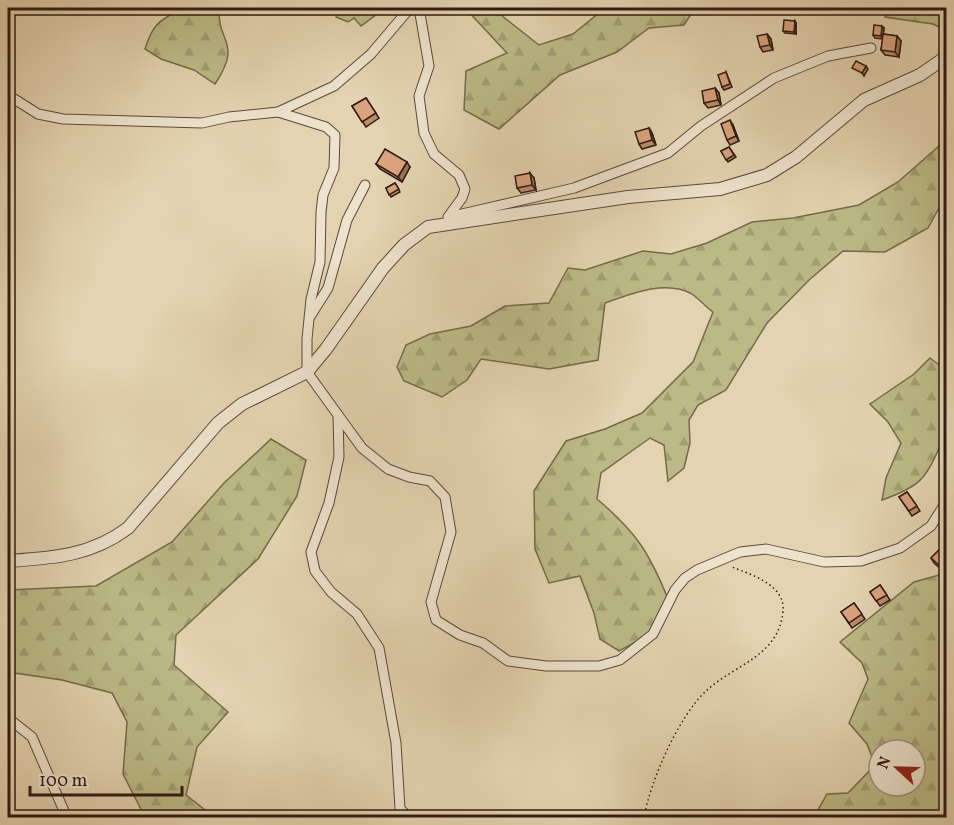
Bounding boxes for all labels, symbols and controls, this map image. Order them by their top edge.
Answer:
north arrow [867,738,927,798]
text: N [873,753,897,773]
scale bar [30,759,182,797]
text: 100 m [39,769,88,794]

